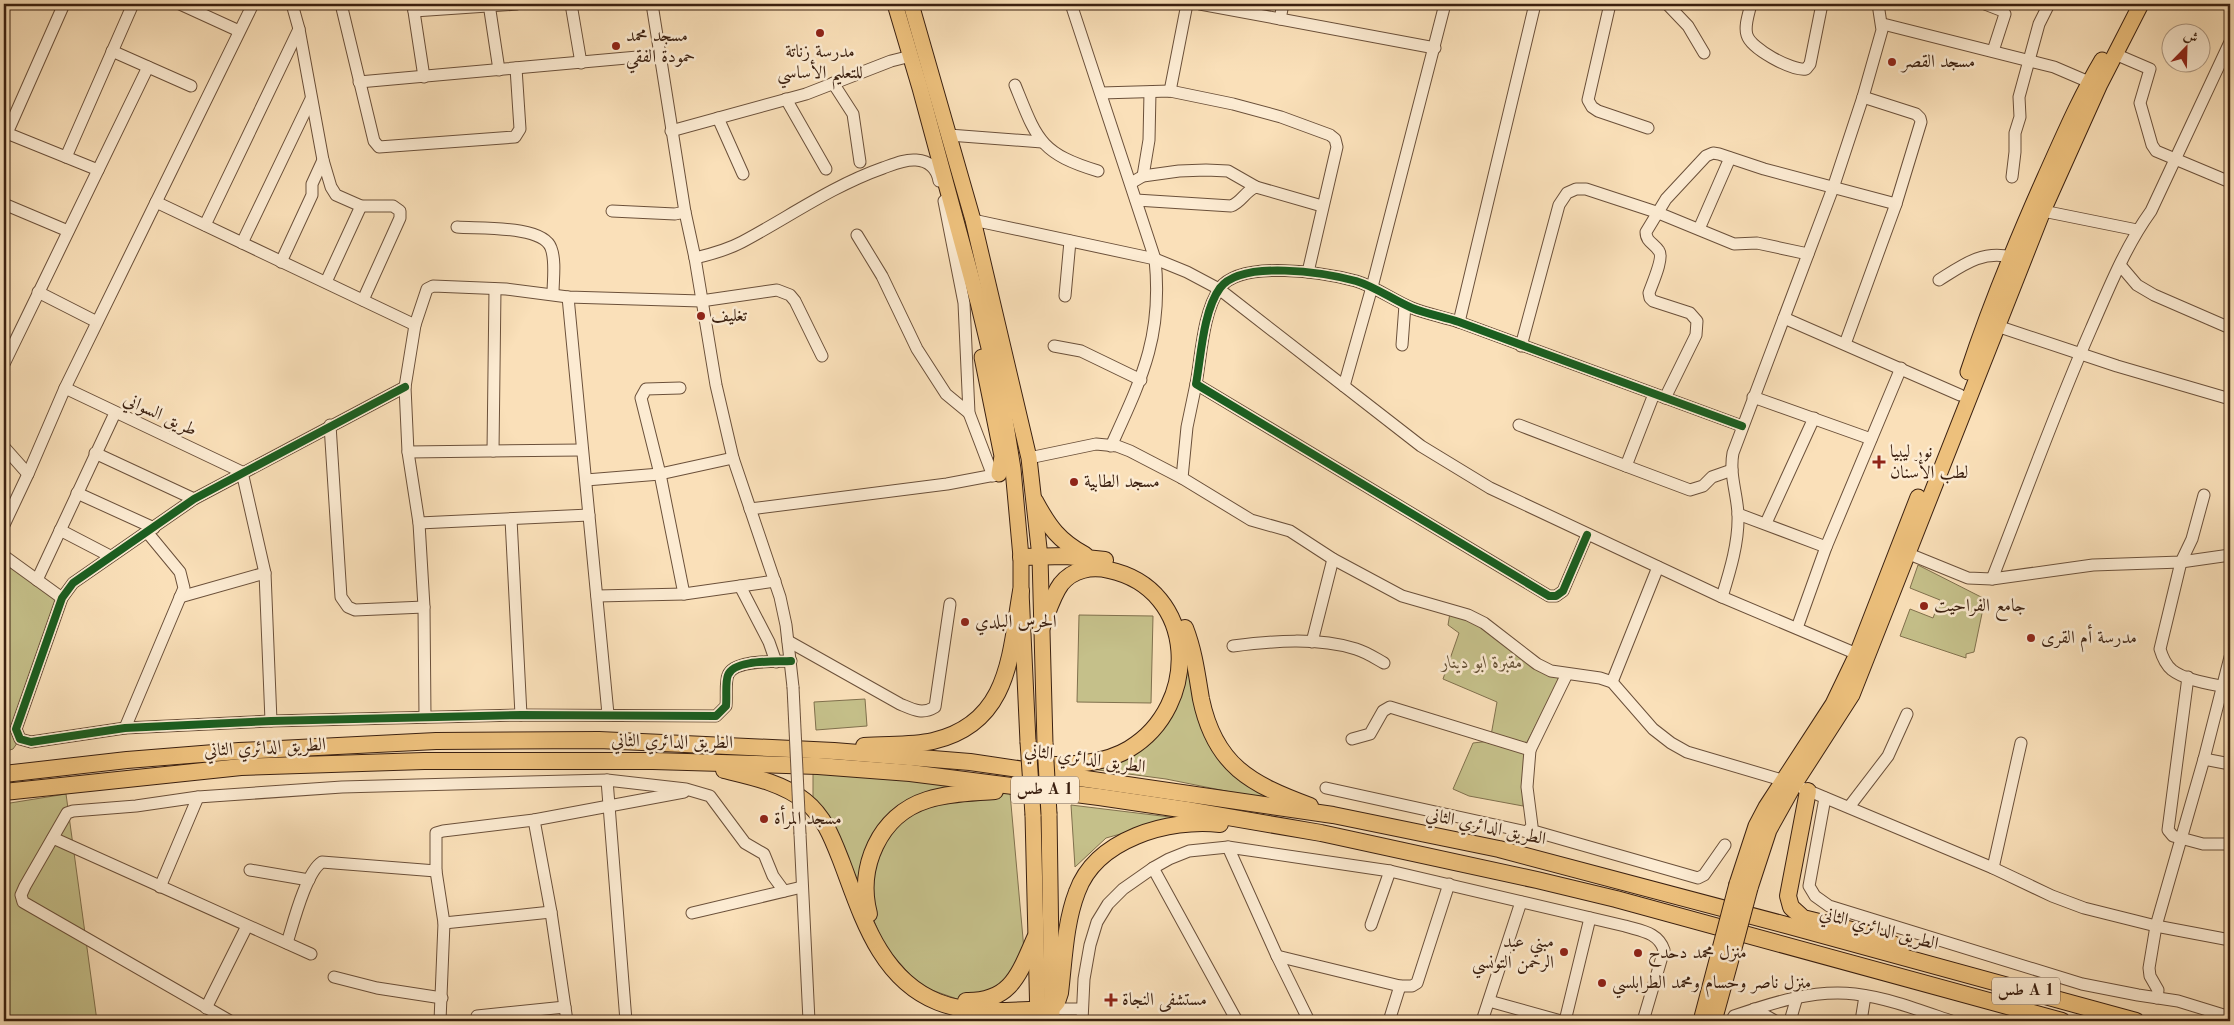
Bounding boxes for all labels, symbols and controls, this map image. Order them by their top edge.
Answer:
north arrow [2162,22,2212,72]
place label: مسجد محمد حمودة الفقي [626,27,695,74]
marker: مدرسة زناتة للتعليم الأساسي [814,27,826,39]
text: ش [2182,28,2200,46]
marker: مسجد محمد حمودة الفقي [610,40,622,52]
place label: مدرسة زناتة للتعليم الأساسي [777,43,863,90]
place label: مسجد القصر [1900,53,1975,73]
marker: مسجد القصر [1886,56,1898,68]
place label: تغليف [711,307,748,325]
marker: تغليف [695,310,707,322]
street label: طريق السواني [118,390,199,444]
place label: نور ليبيا لطب الأسنان [1890,443,1969,484]
marker: نور ليبيا لطب الأسنان [1872,455,1886,469]
place label: مسجد الطابية [1084,473,1160,492]
marker: مسجد الطابية [1068,476,1080,488]
place label: جامع الفراحيت [1934,597,2026,621]
marker: جامع الفراحيت [1918,600,1930,612]
place label: الحرس البلدي [975,613,1057,636]
marker: الحرس البلدي [959,616,971,628]
place label: مدرسة أم القرى [2041,624,2137,653]
marker: مدرسة أم القرى [2025,632,2037,644]
park label: مقبرة ابو دينار [1440,654,1523,674]
street label: الطريق الدائري الثاني [611,732,733,757]
street label: الطريق الدائري الثاني [204,736,327,765]
street label: الطريق الدائري الثاني [1023,742,1147,781]
road number: طس A 1 [1011,776,1079,804]
place label: مسجد المرأة [774,805,842,830]
street label: الطريق الدائري الثاني [1423,806,1548,853]
marker: مسجد المرأة [758,813,770,825]
street label: الطريق الدائري الثاني [1816,905,1940,958]
place label: مبني عبد الرحمن التونسي [1472,933,1554,979]
place label: منزل محمد دحدح [1648,944,1747,968]
marker: مبني عبد الرحمن التونسي [1558,946,1570,958]
marker: منزل محمد دحدح [1632,947,1644,959]
place label: منزل ناصر وحسام ومحمد الطرابلسي [1612,974,1811,999]
marker: منزل ناصر وحسام ومحمد الطرابلسي [1596,977,1608,989]
road number: طس A 1 [1992,978,2060,1004]
place label: مستشفى النجاة [1122,991,1207,1012]
marker: مستشفى النجاة [1104,993,1118,1007]

